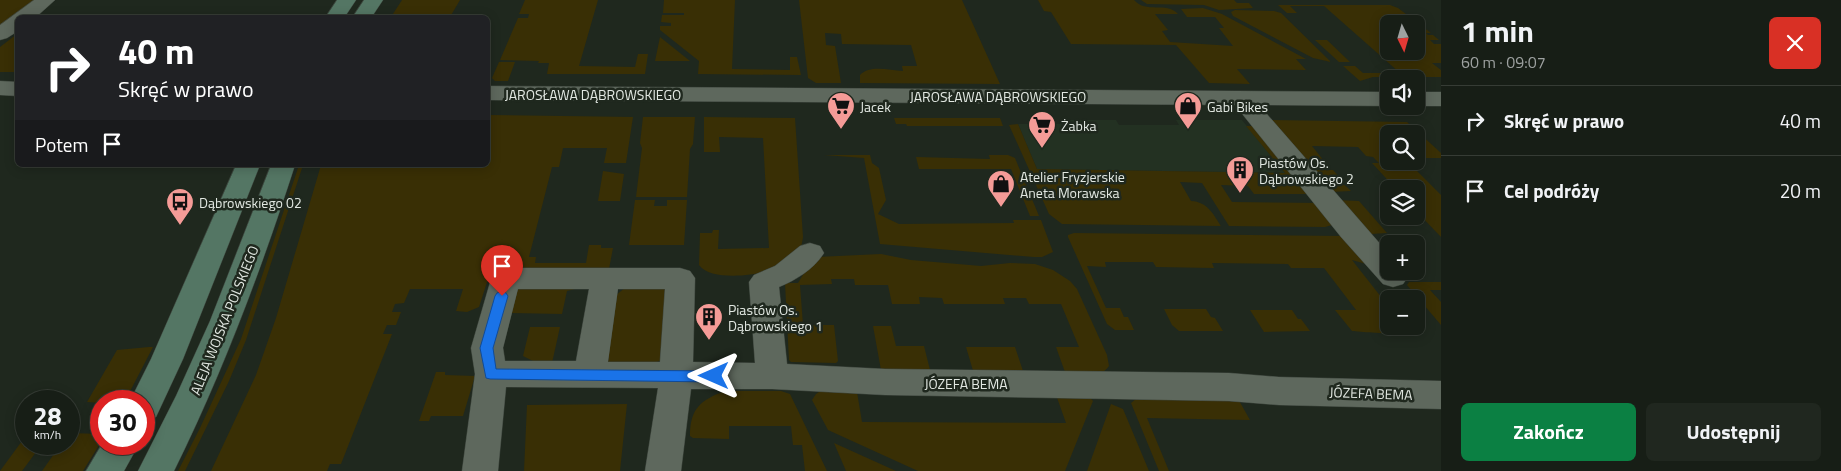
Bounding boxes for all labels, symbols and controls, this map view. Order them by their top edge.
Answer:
text: 1 min [1461,8,1534,54]
north arrow [1380,15,1425,60]
map controls [1380,15,1425,335]
button: close [1769,17,1821,69]
text: 40 m [118,24,194,78]
icon: right [35,35,100,100]
text: 60 m · 09:07 [1461,50,1546,74]
button: sound [1380,70,1425,115]
text: Skręć w prawo [118,72,254,106]
street label: JAROSŁAWA DĄBROWSKIEGO [505,84,681,105]
street label: JAROSŁAWA DĄBROWSKIEGO [910,86,1086,107]
supermarket icon: Jacek [826,91,856,130]
shop icon: Gabi Bikes [1173,91,1203,130]
place label: Jacek [860,96,891,117]
place label: Gabi Bikes [1207,96,1268,117]
text: Skręć w prawo [1504,106,1624,135]
text: 40 m [1780,106,1821,135]
icon: right [1461,107,1489,135]
supermarket icon: Żabka [1027,110,1057,149]
place label: Żabka [1061,115,1097,136]
button: search [1380,125,1425,170]
text: Potem [35,130,88,159]
icon: arrive [98,130,126,158]
place label: Piastów Os. Dąbrowskiego 2 [1259,152,1354,189]
building icon: Piastów Os. Dąbrowskiego 2 [1225,155,1255,194]
place label: Atelier Fryzjerskie Aneta Morawska [1020,166,1125,203]
shop icon: Atelier Fryzjerskie Aneta Morawska [986,169,1016,208]
text: Cel podróży [1504,176,1599,205]
text: 20 m [1780,176,1821,205]
icon: arrive [1461,177,1489,205]
button: layers [1380,180,1425,225]
bus stop icon: Dąbrowskiego 02 [165,187,195,226]
place label: Dąbrowskiego 02 [199,192,302,213]
button: + [1380,235,1425,280]
street label: ALEJA WOJSKA POLSKIEGO [184,242,264,398]
pin [481,245,523,296]
icon: arrive [488,252,516,280]
button: − [1380,290,1425,335]
place label: Piastów Os. Dąbrowskiego 1 [728,299,823,336]
building icon: Piastów Os. Dąbrowskiego 1 [694,302,724,341]
position arrow [687,349,739,401]
street label: JÓZEFA BEMA [924,373,1008,394]
street label: JÓZEFA BEMA [1329,381,1414,405]
speed limit sign: 30 [90,390,155,455]
text: 28 [33,397,62,435]
button: Zakończ [1461,403,1636,461]
button: Udostępnij [1646,403,1821,461]
text: km/h [34,425,61,444]

